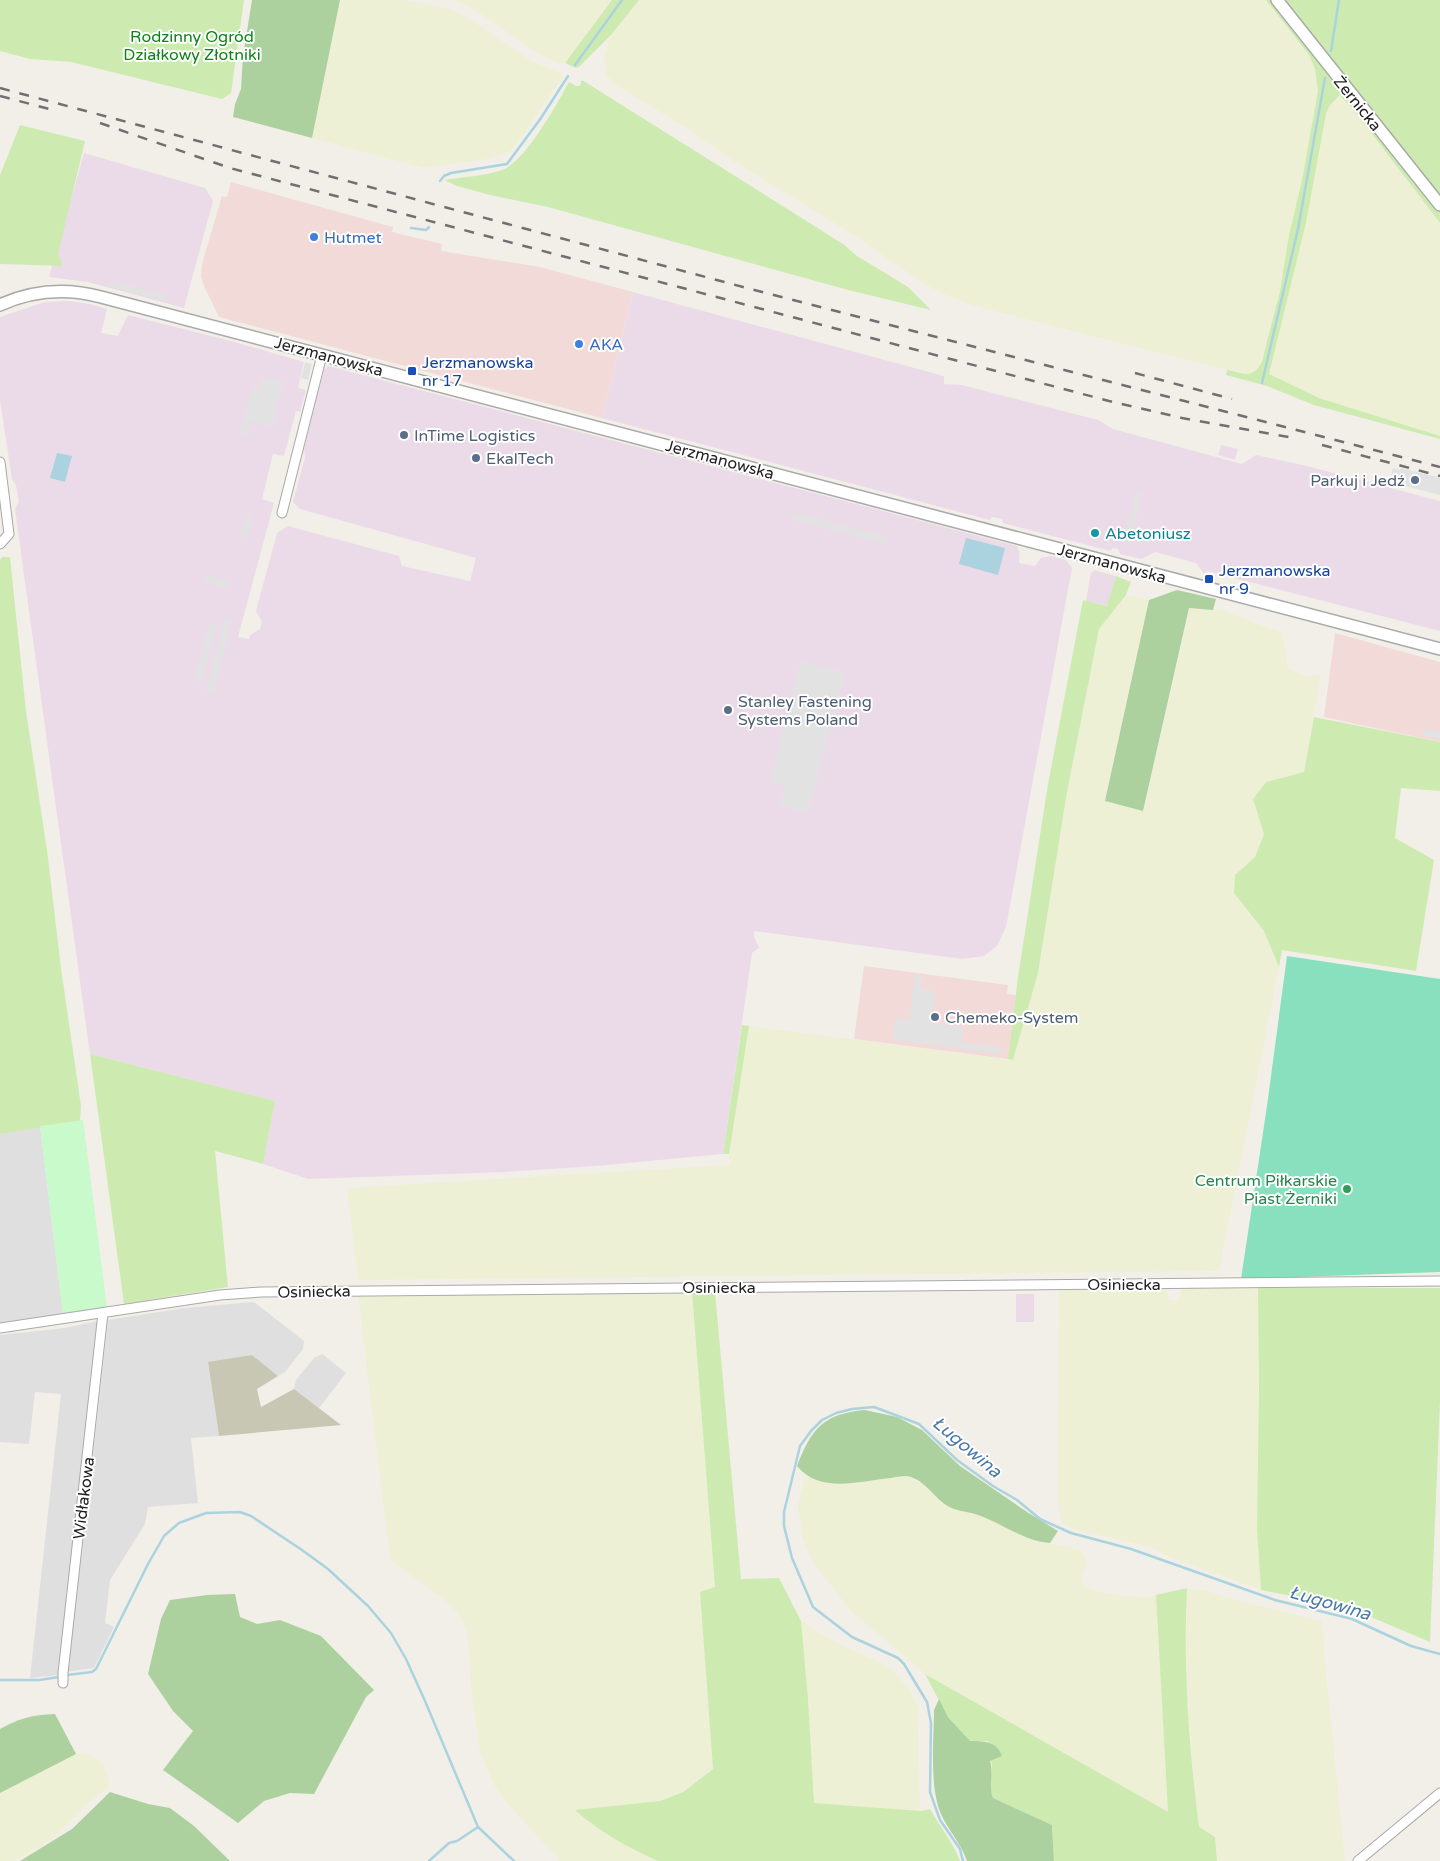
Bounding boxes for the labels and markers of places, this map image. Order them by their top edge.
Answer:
place label: Hutmet [324,228,382,248]
marker: Hutmet [308,231,320,243]
place label: AKA [589,335,623,355]
marker: AKA [573,338,585,350]
place label: Jerzmanowska nr 17 [422,353,534,391]
marker: Jerzmanowska nr 17 [406,365,418,377]
place label: InTime Logistics [414,426,536,446]
marker: InTime Logistics [398,429,410,441]
place label: EkalTech [486,449,554,469]
marker: EkalTech [470,452,482,464]
place label: Parkuj i Jedź [1310,471,1405,491]
marker: Parkuj i Jedź [1409,474,1421,486]
place label: Abetoniusz [1105,524,1191,544]
marker: Abetoniusz [1089,527,1101,539]
place label: Jerzmanowska nr 9 [1219,561,1331,599]
marker: Jerzmanowska nr 9 [1203,573,1215,585]
place label: Stanley Fastening Systems Poland [738,692,872,730]
marker: Stanley Fastening Systems Poland [722,704,734,716]
place label: Chemeko-System [945,1008,1079,1028]
marker: Chemeko-System [929,1011,941,1023]
place label: Centrum Piłkarskie Piast Żerniki [1195,1171,1337,1209]
marker: Centrum Piłkarskie Piast Żerniki [1341,1183,1353,1195]

